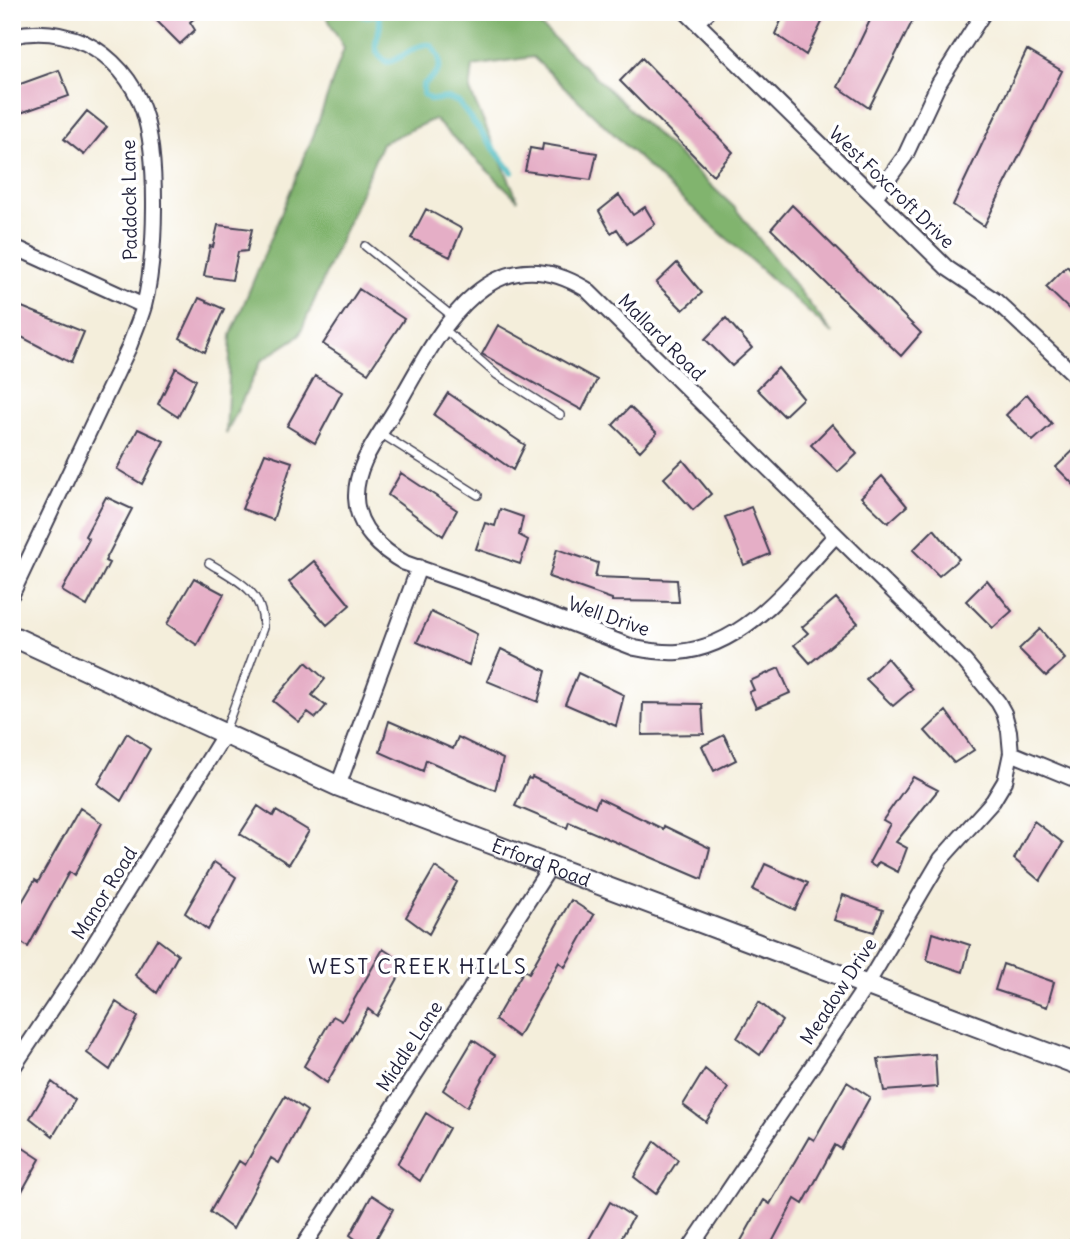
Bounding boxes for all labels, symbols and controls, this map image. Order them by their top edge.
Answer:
street label: West Foxcroft Drive [824,121,960,253]
street label: Paddock Lane [116,139,142,261]
street label: Mallard Road [613,288,711,386]
street label: Well Drive [565,591,653,641]
street label: Erford Road [489,833,594,892]
street label: Manor Road [66,842,142,944]
street label: Meadow Drive [795,933,881,1049]
district label: WEST CREEK HILLS [308,953,528,980]
street label: Middle Lane [371,996,447,1096]

